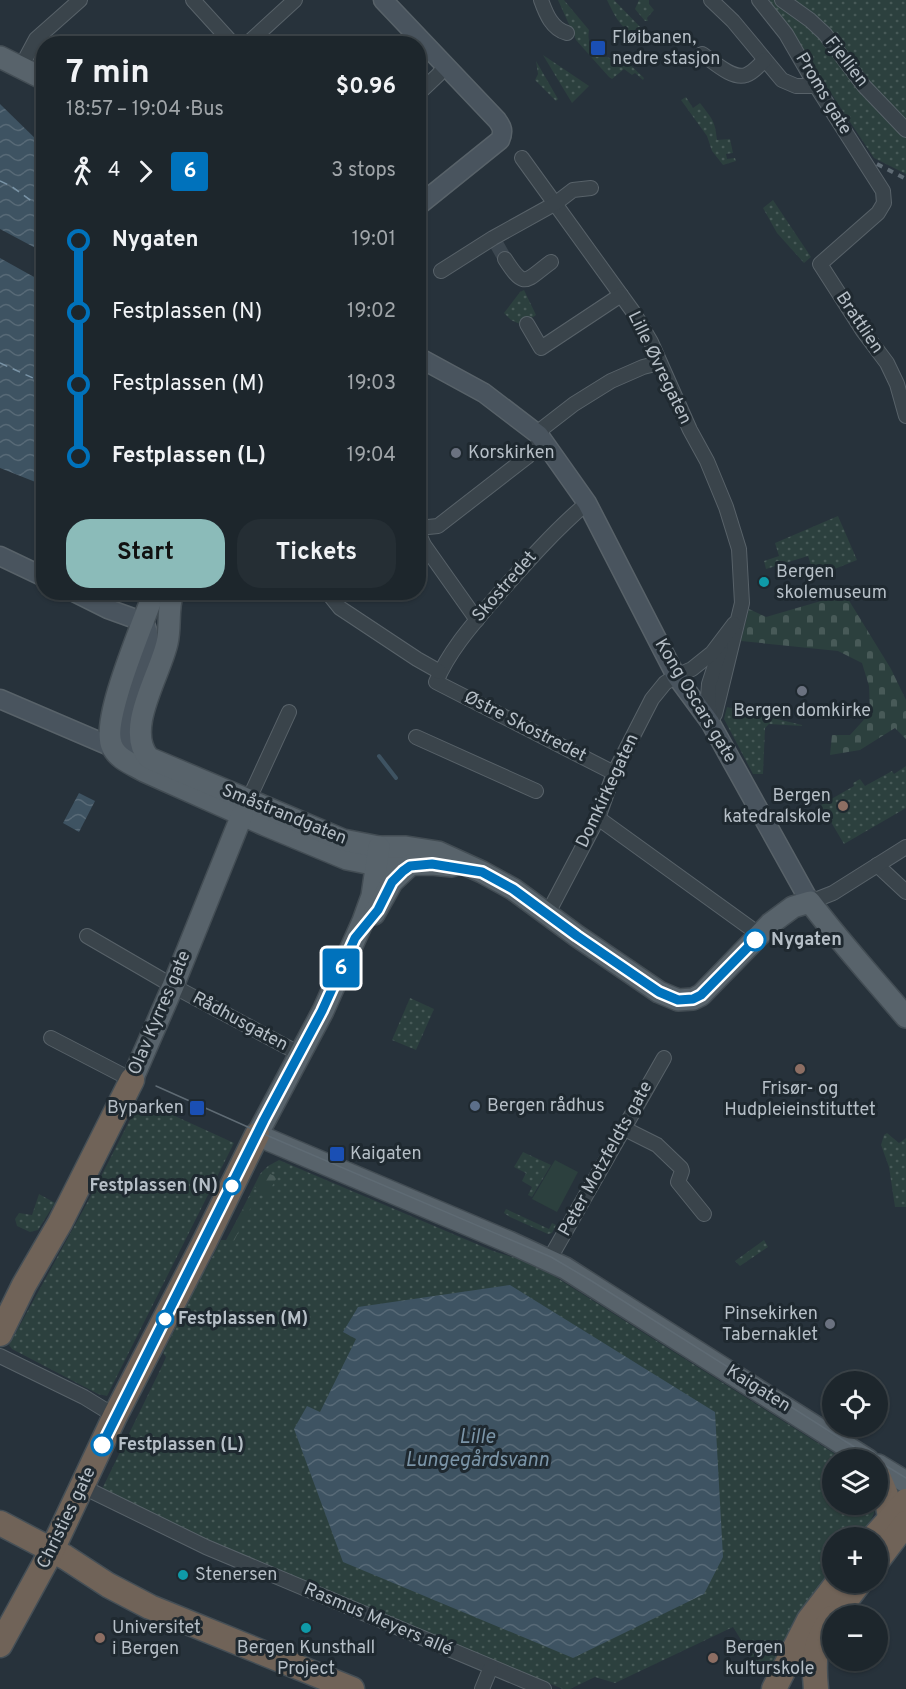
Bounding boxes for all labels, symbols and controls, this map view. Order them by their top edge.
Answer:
place label: Fløibanen, nedre stasjon [612,27,720,71]
street label: Fjellien [819,32,873,92]
marker: Fløibanen, nedre stasjon [589,39,607,57]
street label: Proms gate [790,49,856,139]
text: 7 min [66,53,150,95]
text: $0.96 [336,74,396,101]
text: 18:57 – 19:04 · Bus [66,97,224,123]
icon: walk [66,155,99,188]
icon: forward [129,155,162,188]
text: 4 [108,158,120,184]
text: 6 [183,158,196,185]
text: 3 stops [331,158,396,184]
text: Nygaten [112,227,199,254]
text: 19:01 [352,227,396,253]
street label: Brattlien [830,288,888,358]
text: Festplassen (N) [112,299,262,326]
text: 19:02 [347,299,396,325]
street label: Lille Øvregaten [622,308,696,428]
text: Festplassen (M) [112,371,264,398]
text: 19:03 [347,371,396,397]
place label: Korskirken [468,442,555,465]
text: Festplassen (L) [112,443,266,470]
text: 19:04 [347,443,396,469]
marker: Korskirken [449,446,463,460]
button: Start [66,519,225,588]
button: Tickets [237,519,396,588]
street label: Skostredet [468,547,542,627]
place label: Bergen skolemuseum [776,561,887,605]
marker: Bergen skolemuseum [757,575,771,589]
street label: Kong Oscars gate [649,635,741,767]
marker: Bergen domkirke [795,684,809,698]
street label: Østre Skostredet [460,686,590,768]
place label: Bergen domkirke [733,700,871,723]
street label: Domkirkegaten [571,730,645,852]
street label: Småstrandgaten [218,779,350,851]
place label: Bergen katedralskole [723,785,831,829]
marker: Bergen katedralskole [836,799,850,813]
marker: Nygaten [744,929,766,951]
place label: Nygaten [771,929,842,952]
street label: Olav Kyrres gate [123,947,197,1079]
line badge: 6 [322,948,360,988]
text: 6 [335,955,347,982]
street label: Rådhusgaten [188,987,292,1057]
marker: Frisør- og Hudpleieinstituttet [793,1062,807,1076]
street label: Peter Motzfeldts gate [554,1077,658,1241]
place label: Frisør- og Hudpleieinstituttet [724,1078,876,1122]
place label: Bergen rådhus [487,1095,605,1118]
place label: Byparken [107,1097,184,1120]
marker: Byparken [188,1099,206,1117]
marker: Bergen rådhus [468,1099,482,1113]
place label: Kaigaten [350,1143,422,1166]
marker: Kaigaten [328,1145,346,1163]
place label: Festplassen (N) [89,1175,218,1198]
marker: Festplassen (N) [223,1177,241,1195]
place label: Pinsekirken Tabernaklet [722,1303,818,1347]
place label: Festplassen (M) [178,1308,308,1331]
marker: Festplassen (M) [156,1310,174,1328]
marker: Pinsekirken Tabernaklet [823,1317,837,1331]
street label: Kaigaten [721,1360,795,1418]
map controls [822,1371,888,1671]
button: locate [822,1371,888,1437]
water label: Lille Lungegårdsvann [405,1425,549,1474]
marker: Festplassen (L) [91,1434,113,1456]
place label: Festplassen (L) [118,1434,244,1457]
button: layers [822,1449,888,1515]
street label: Christies gate [32,1463,102,1573]
button: + [822,1527,888,1593]
place label: Stenersen [195,1564,277,1587]
marker: Stenersen [176,1568,190,1582]
street label: Rasmus Meyers allé [300,1578,456,1662]
button: − [822,1605,888,1671]
place label: Universitet i Bergen [112,1617,201,1661]
marker: Bergen Kunsthall Project [299,1621,313,1635]
marker: Universitet i Bergen [93,1631,107,1645]
place label: Bergen Kunsthall Project [237,1637,375,1681]
place label: Bergen kulturskole [725,1637,814,1681]
marker: Bergen kulturskole [706,1651,720,1665]

